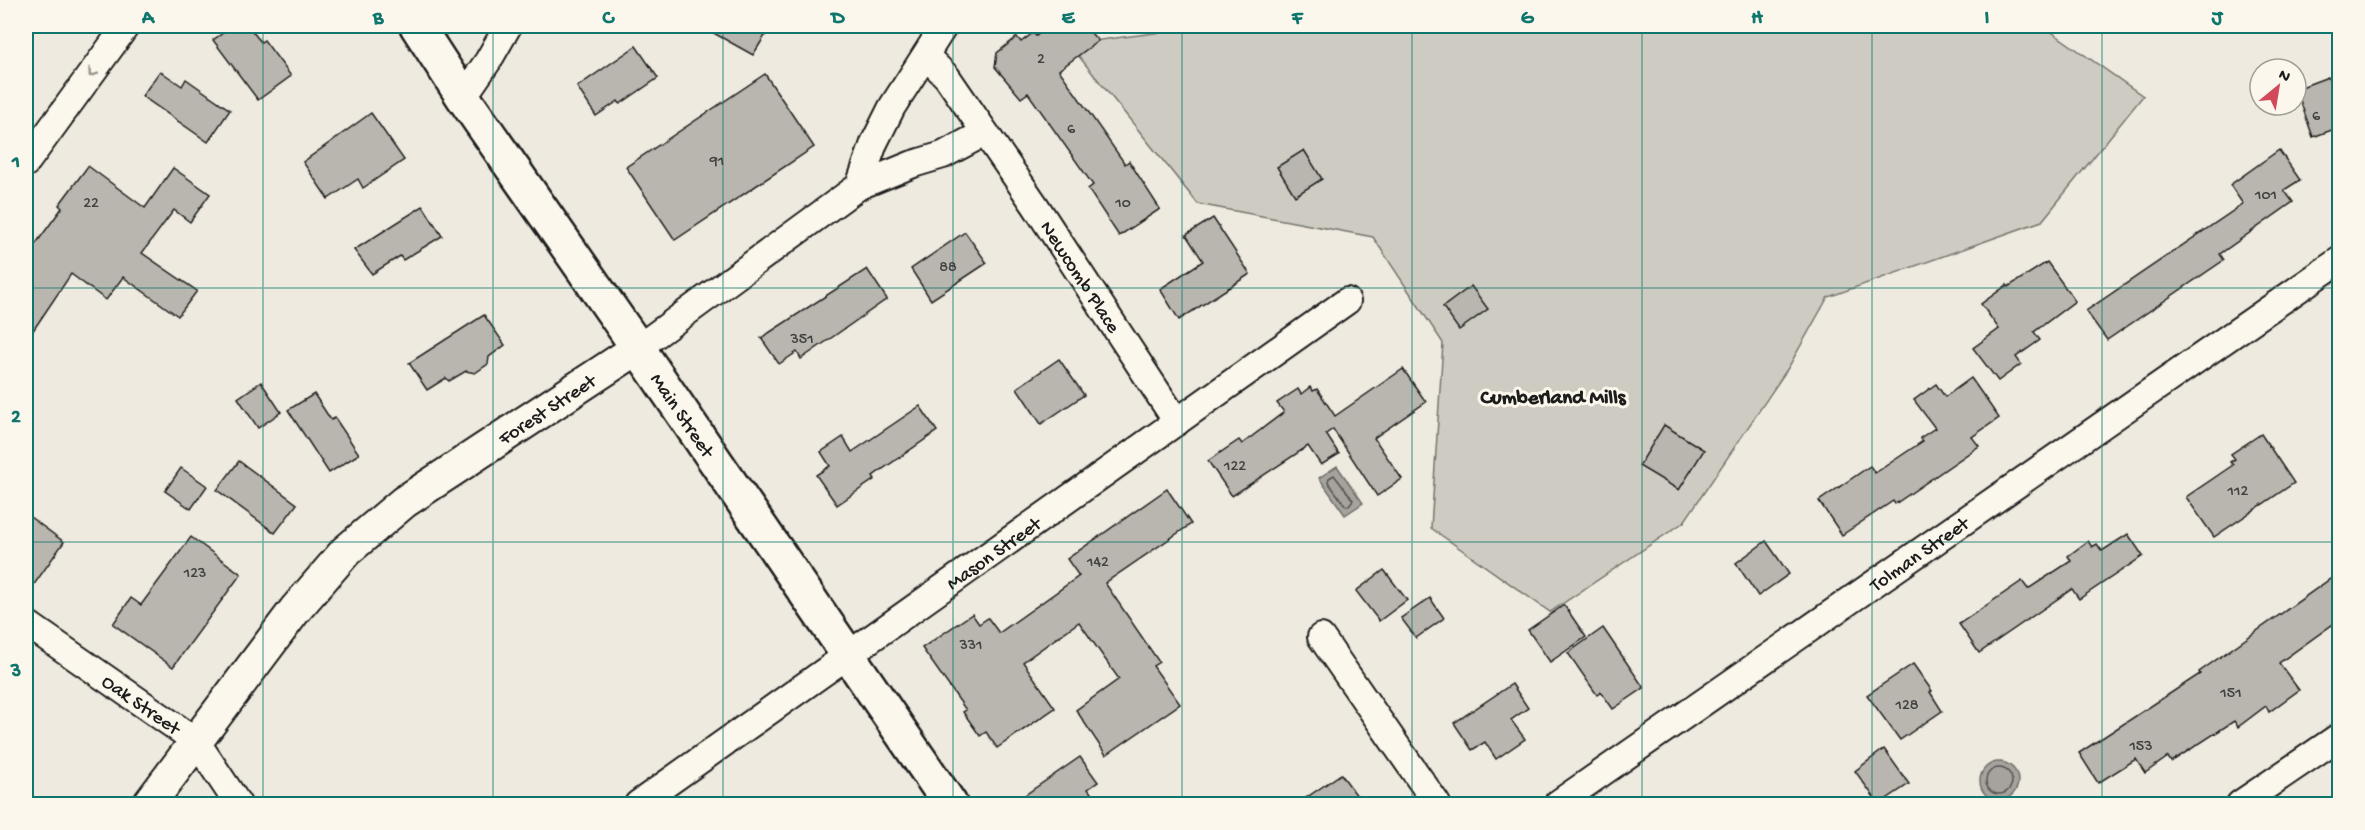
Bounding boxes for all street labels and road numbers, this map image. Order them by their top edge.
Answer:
street label: Newcomb Place [1034,218,1124,339]
street label: Forest Street [494,370,603,452]
street label: Main Street [644,370,718,464]
street label: Tolman Street [1866,512,1976,599]
street label: Mason Street [943,513,1048,596]
street label: Oak Street [96,671,185,742]

